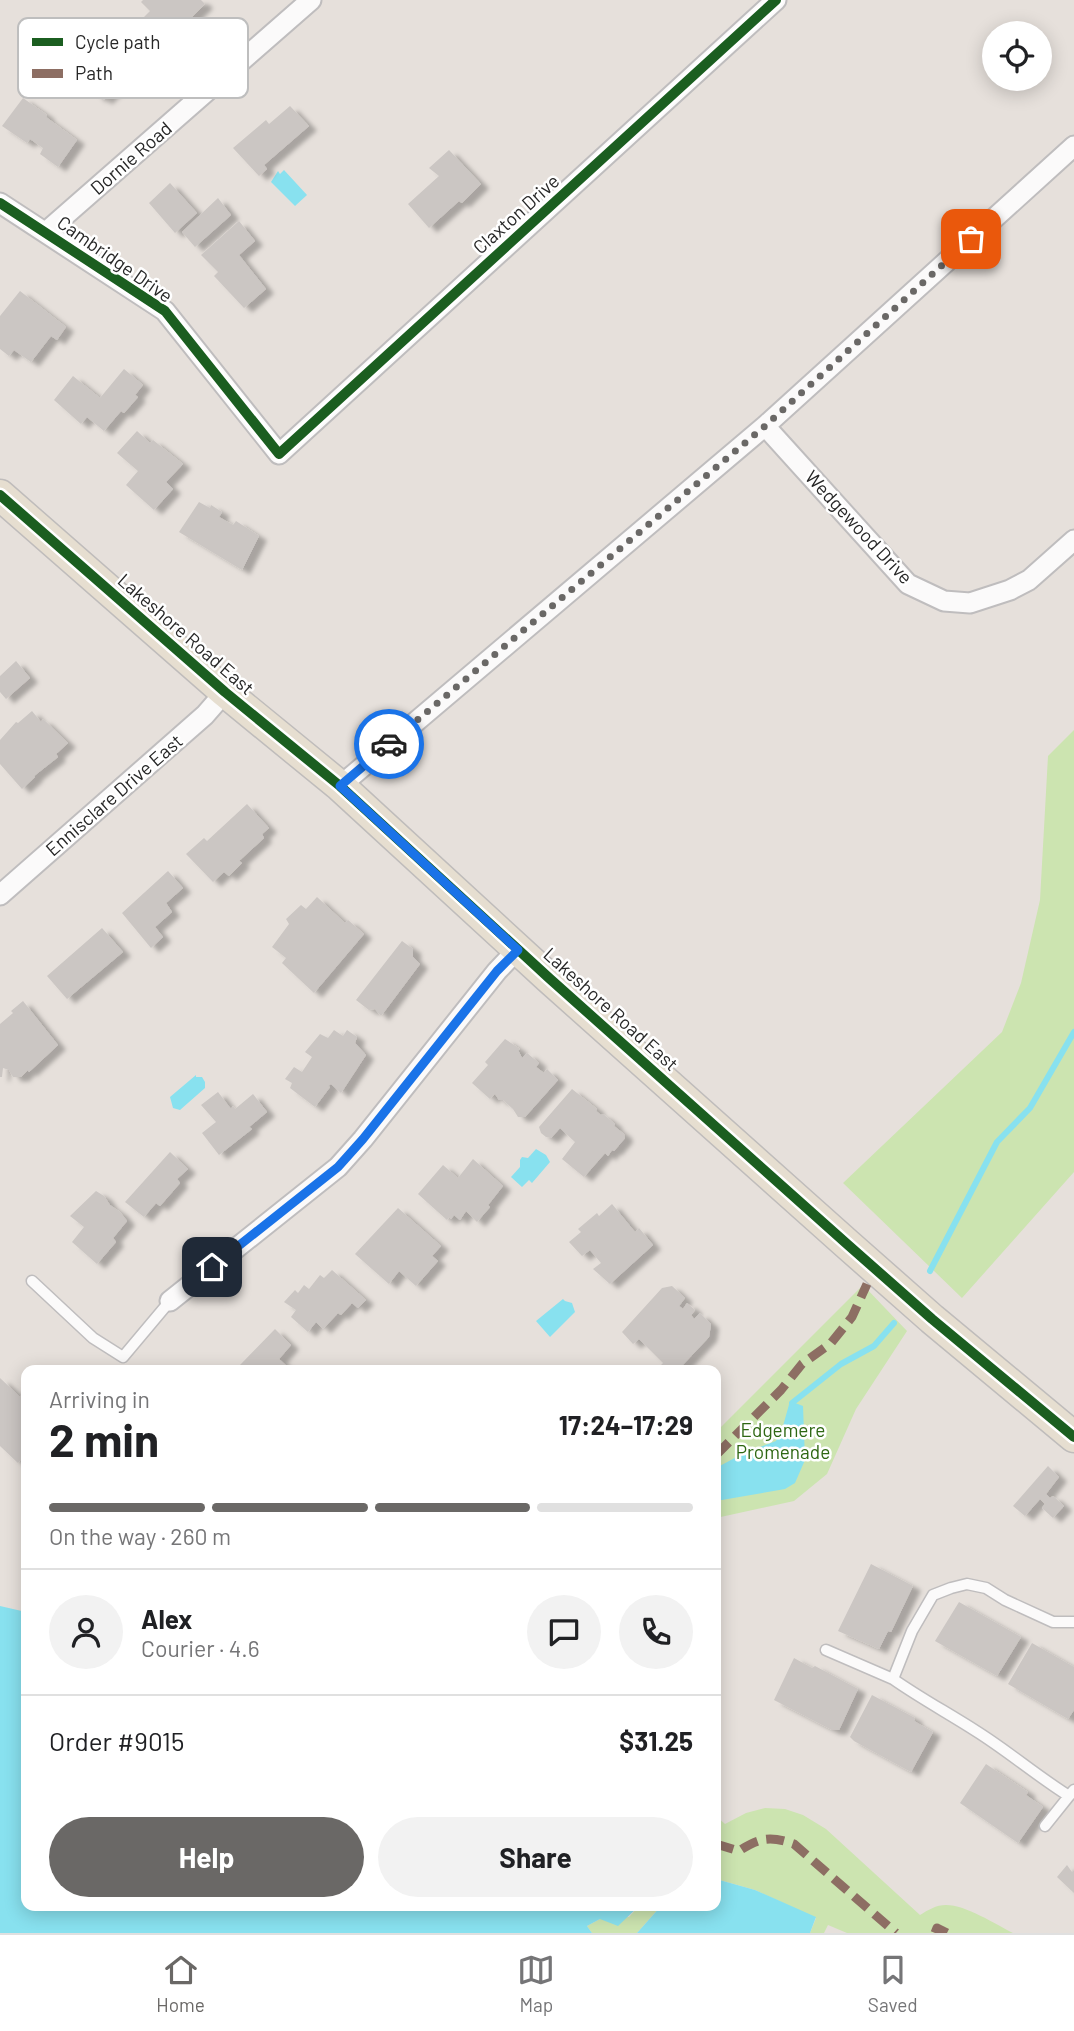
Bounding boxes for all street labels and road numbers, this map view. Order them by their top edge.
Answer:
street label: Dornie Road [85,116,176,199]
street label: Claxton Drive [468,169,564,258]
street label: Cambridge Drive [53,210,177,307]
street label: Wedgewood Drive [801,465,918,588]
street label: Lakeshore Road East [113,568,259,699]
street label: Ennisclare Drive East [40,729,187,860]
street label: Lakeshore Road East [539,942,683,1075]

